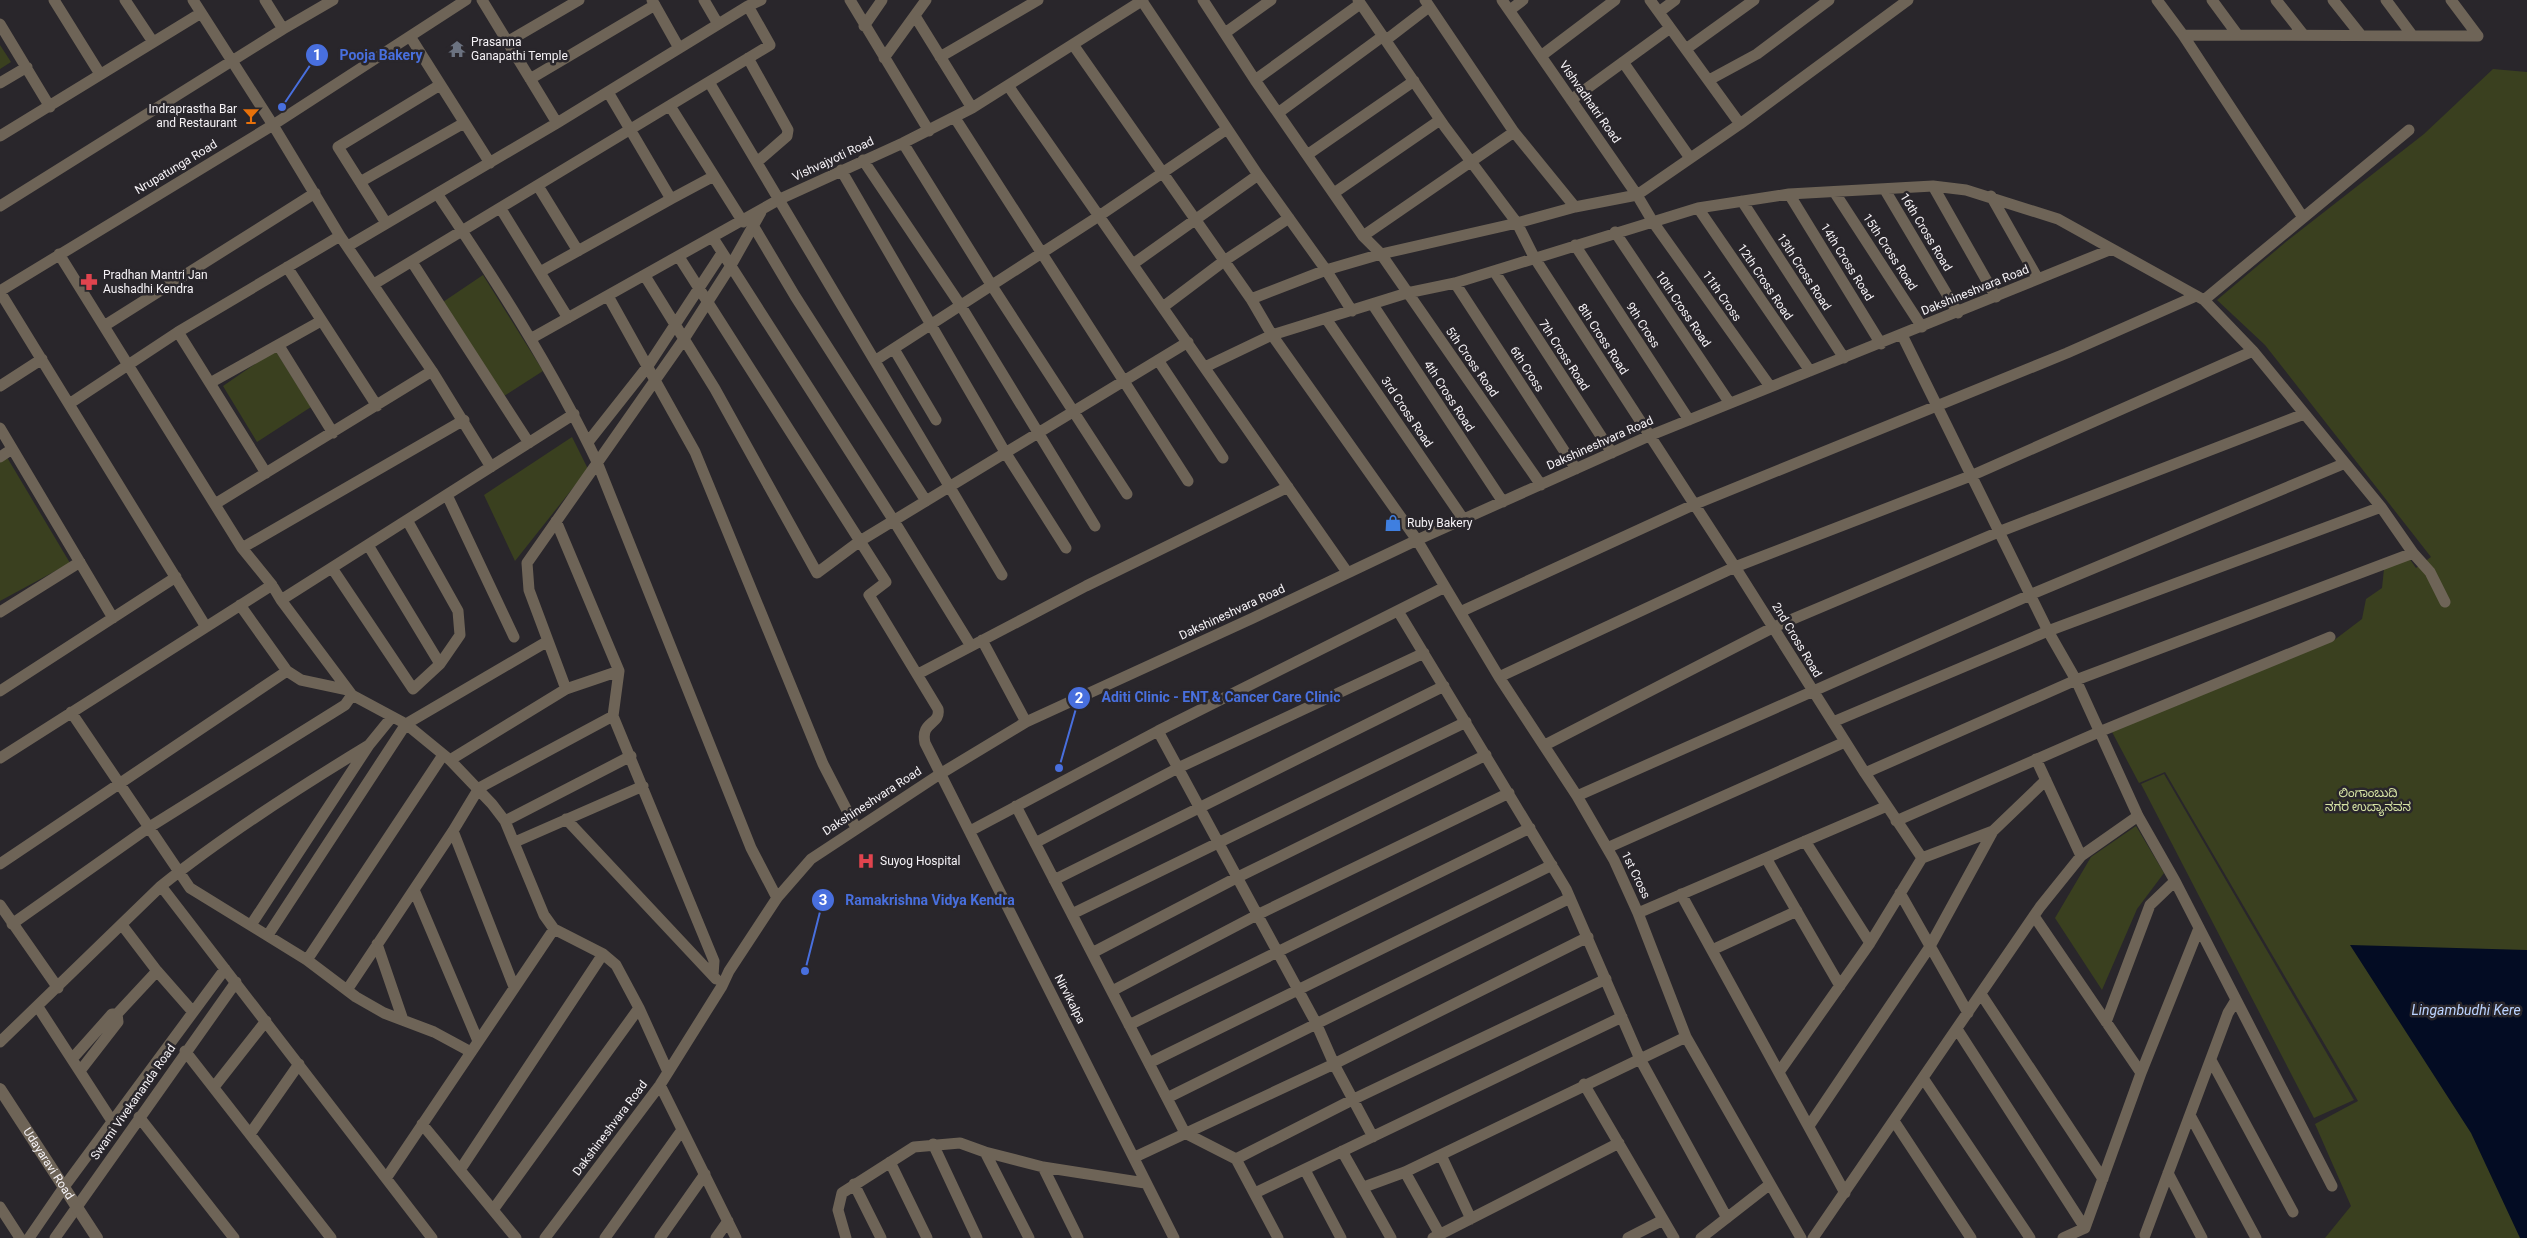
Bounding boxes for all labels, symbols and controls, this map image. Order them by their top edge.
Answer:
place label: Prasanna Ganapathi Temple [471,35,568,63]
temple icon: Prasanna Ganapathi Temple [447,39,467,59]
callout: Pooja Bakery [305,40,433,69]
text: 1 [313,46,321,64]
text: Pooja Bakery [340,47,423,63]
street label: Vishvadhatri Road [1556,58,1624,146]
place label: Indraprastha Bar and Restaurant [149,102,237,130]
bar icon: Indraprastha Bar and Restaurant [241,106,261,126]
street label: Vishvajyoti Road [790,134,876,184]
street label: Nrupatunga Road [132,137,220,197]
street label: 16th Cross Road [1897,190,1955,274]
street label: 15th Cross Road [1860,211,1920,293]
street label: 14th Cross Road [1818,221,1876,303]
street label: 13th Cross Road [1774,231,1834,313]
street label: 12th Cross Road [1734,241,1796,323]
street label: Dakshineshvara Road [1919,262,2031,318]
place label: Pradhan Mantri Jan Aushadhi Kendra [103,268,208,296]
street label: 10th Cross Road [1652,268,1714,350]
street label: 11th Cross [1700,268,1744,324]
pharmacy icon: Pradhan Mantri Jan Aushadhi Kendra [79,272,99,292]
street label: 9th Cross [1623,300,1663,350]
street label: 8th Cross Road [1575,301,1631,377]
street label: 7th Cross Road [1536,317,1592,393]
street label: 5th Cross Road [1443,324,1501,400]
street label: 6th Cross [1507,344,1547,394]
street label: 4th Cross Road [1421,358,1477,434]
street label: 3rd Cross Road [1378,374,1436,450]
street label: Dakshineshvara Road [1545,413,1655,473]
shop icon: Ruby Bakery [1383,513,1403,533]
place label: Ruby Bakery [1407,516,1473,530]
street label: Dakshineshvara Road [1177,581,1287,643]
street label: 2nd Cross Road [1769,600,1825,680]
callout: Aditi Clinic - ENT & Cancer Care Clinic [1066,683,1350,712]
text: 2 [1075,689,1084,707]
text: Aditi Clinic - ENT & Cancer Care Clinic [1102,689,1340,705]
street label: Dakshineshvara Road [820,764,924,838]
park label: ಲಿಂಗಾಂಬುದಿ ನಗರ ಉದ್ಯಾನವನ [2325,786,2411,816]
street label: 1st Cross [1619,849,1653,901]
hospital icon: Suyog Hospital [856,851,876,871]
place label: Suyog Hospital [880,854,961,868]
callout: Ramakrishna Vidya Kendra [810,885,1025,914]
text: 3 [819,891,827,909]
text: Ramakrishna Vidya Kendra [845,892,1015,908]
street label: Nirvikalpa [1052,972,1088,1026]
water label: Lingambudhi Kere [2411,1002,2521,1018]
street label: Swami Vivekananda Road [88,1041,178,1163]
street label: Dakshineshvara Road [570,1078,650,1178]
street label: Udayaravi Road [20,1125,77,1202]

